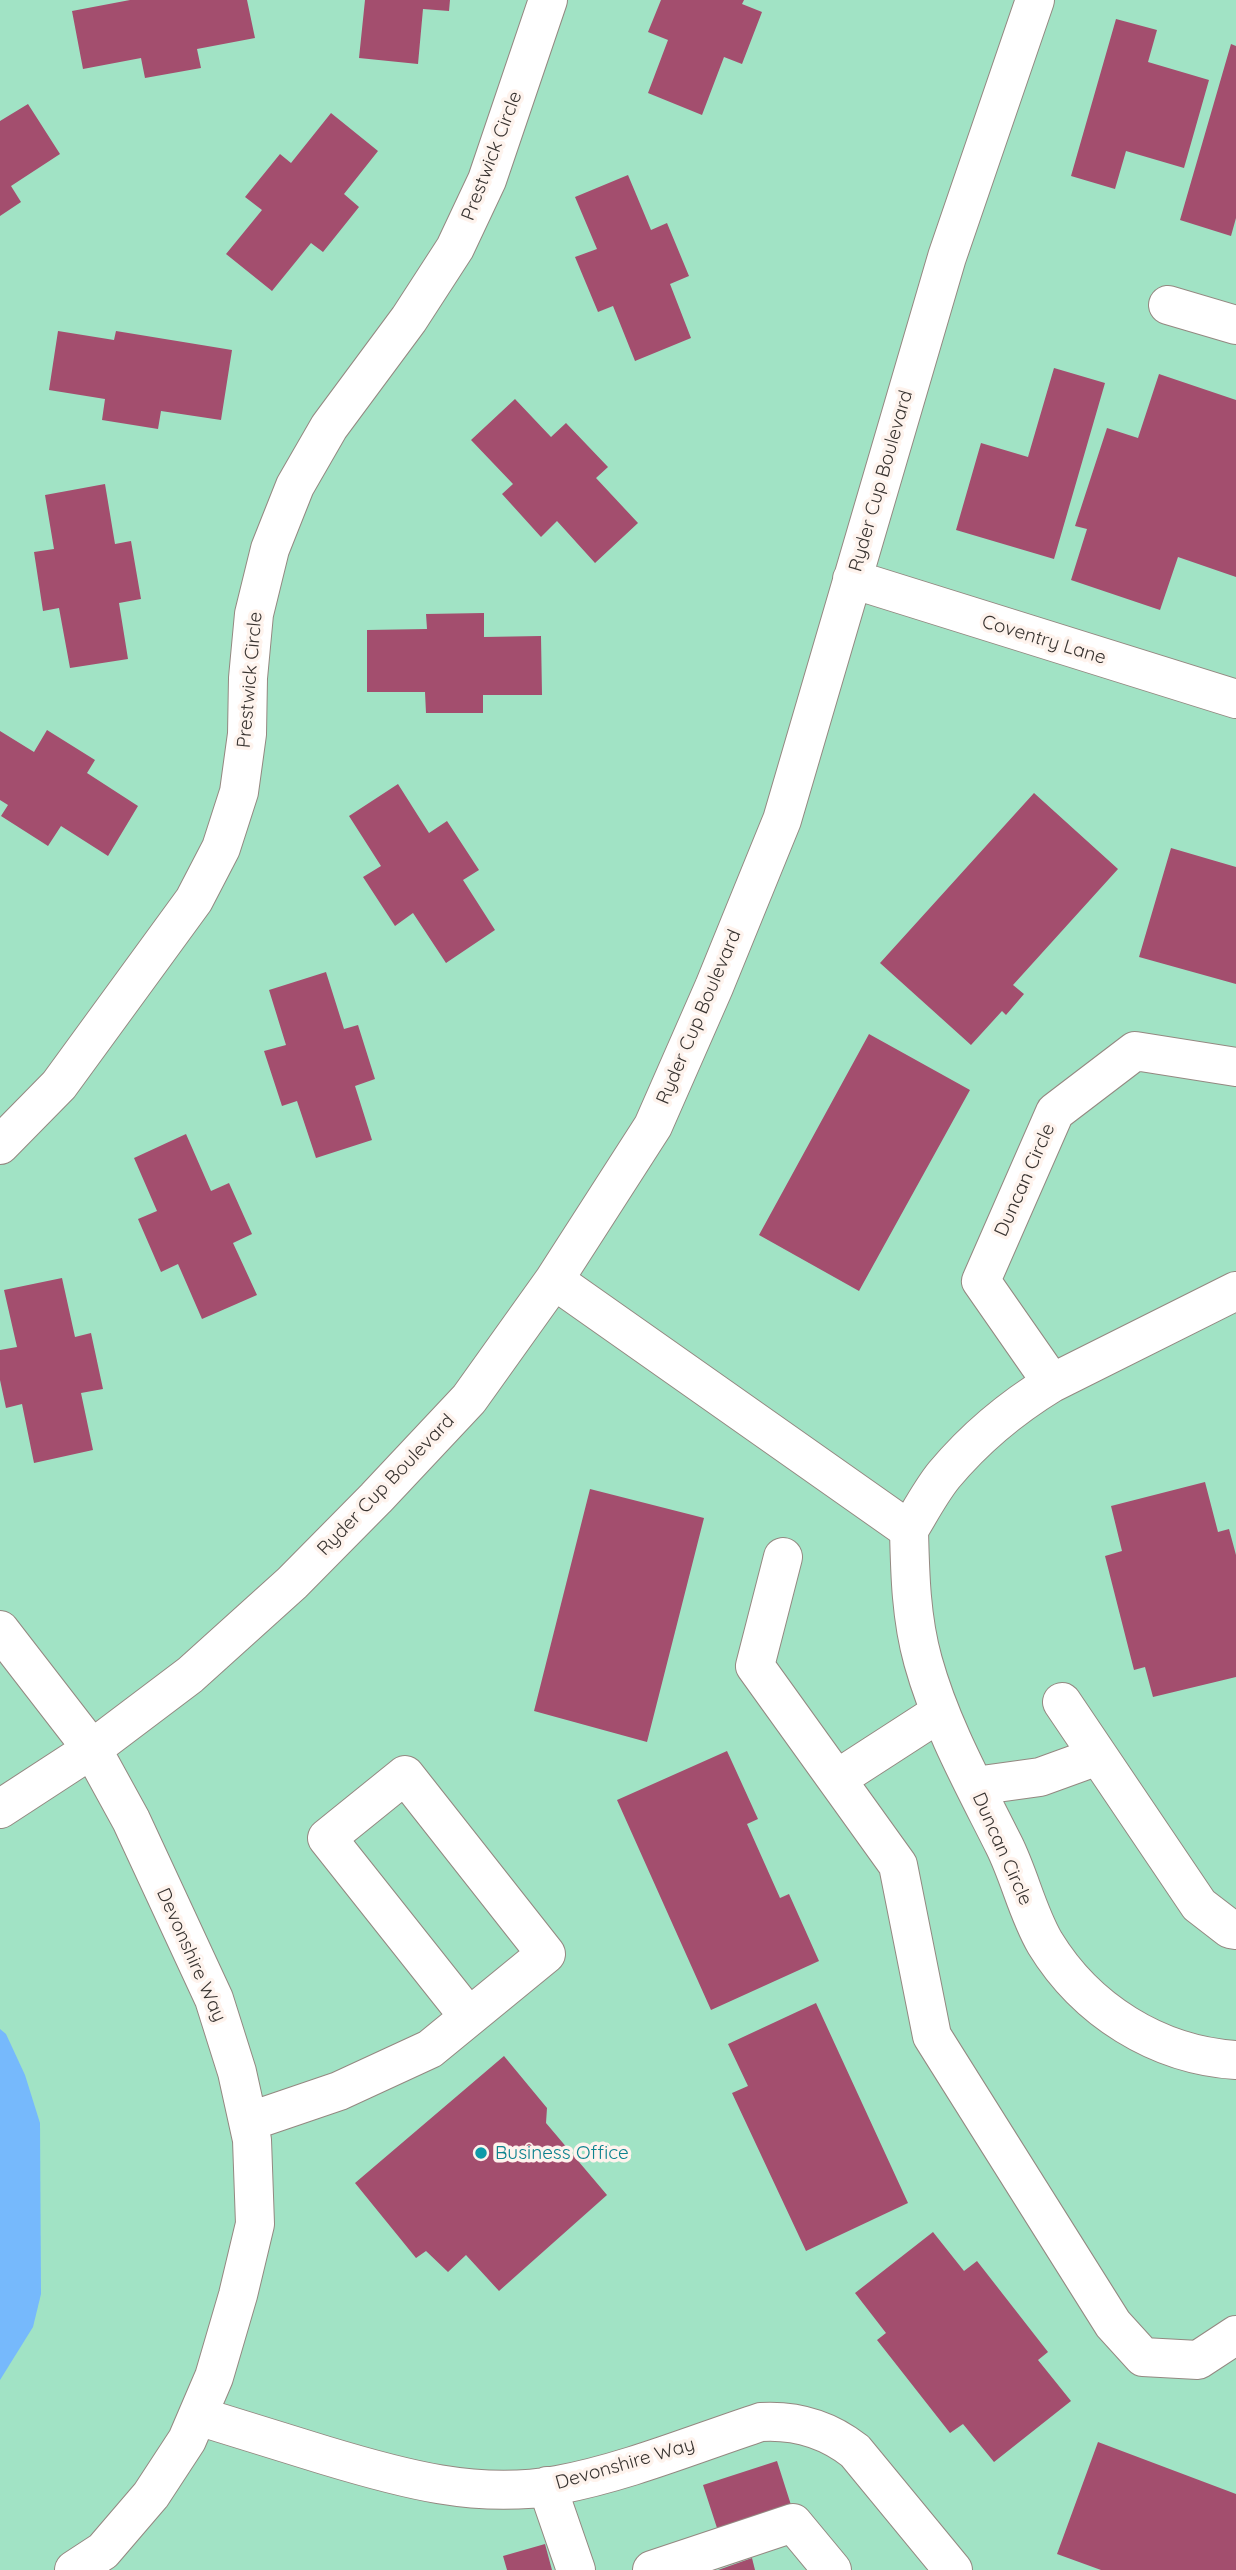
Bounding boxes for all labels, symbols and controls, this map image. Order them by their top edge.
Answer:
street label: Prestwick Circle [457,88,527,224]
street label: Ryder Cup Boulevard [844,388,918,574]
street label: Coventry Lane [979,610,1109,670]
street label: Prestwick Circle [233,611,267,749]
street label: Ryder Cup Boulevard [652,926,746,1108]
street label: Duncan Circle [990,1120,1060,1240]
street label: Ryder Cup Boulevard [313,1410,459,1560]
street label: Duncan Circle [967,1789,1037,1909]
street label: Devonshire Way [151,1885,231,2025]
place label: Business Office [495,2142,629,2164]
marker: Business Office [473,2145,489,2161]
street label: Devonshire Way [553,2433,697,2495]

